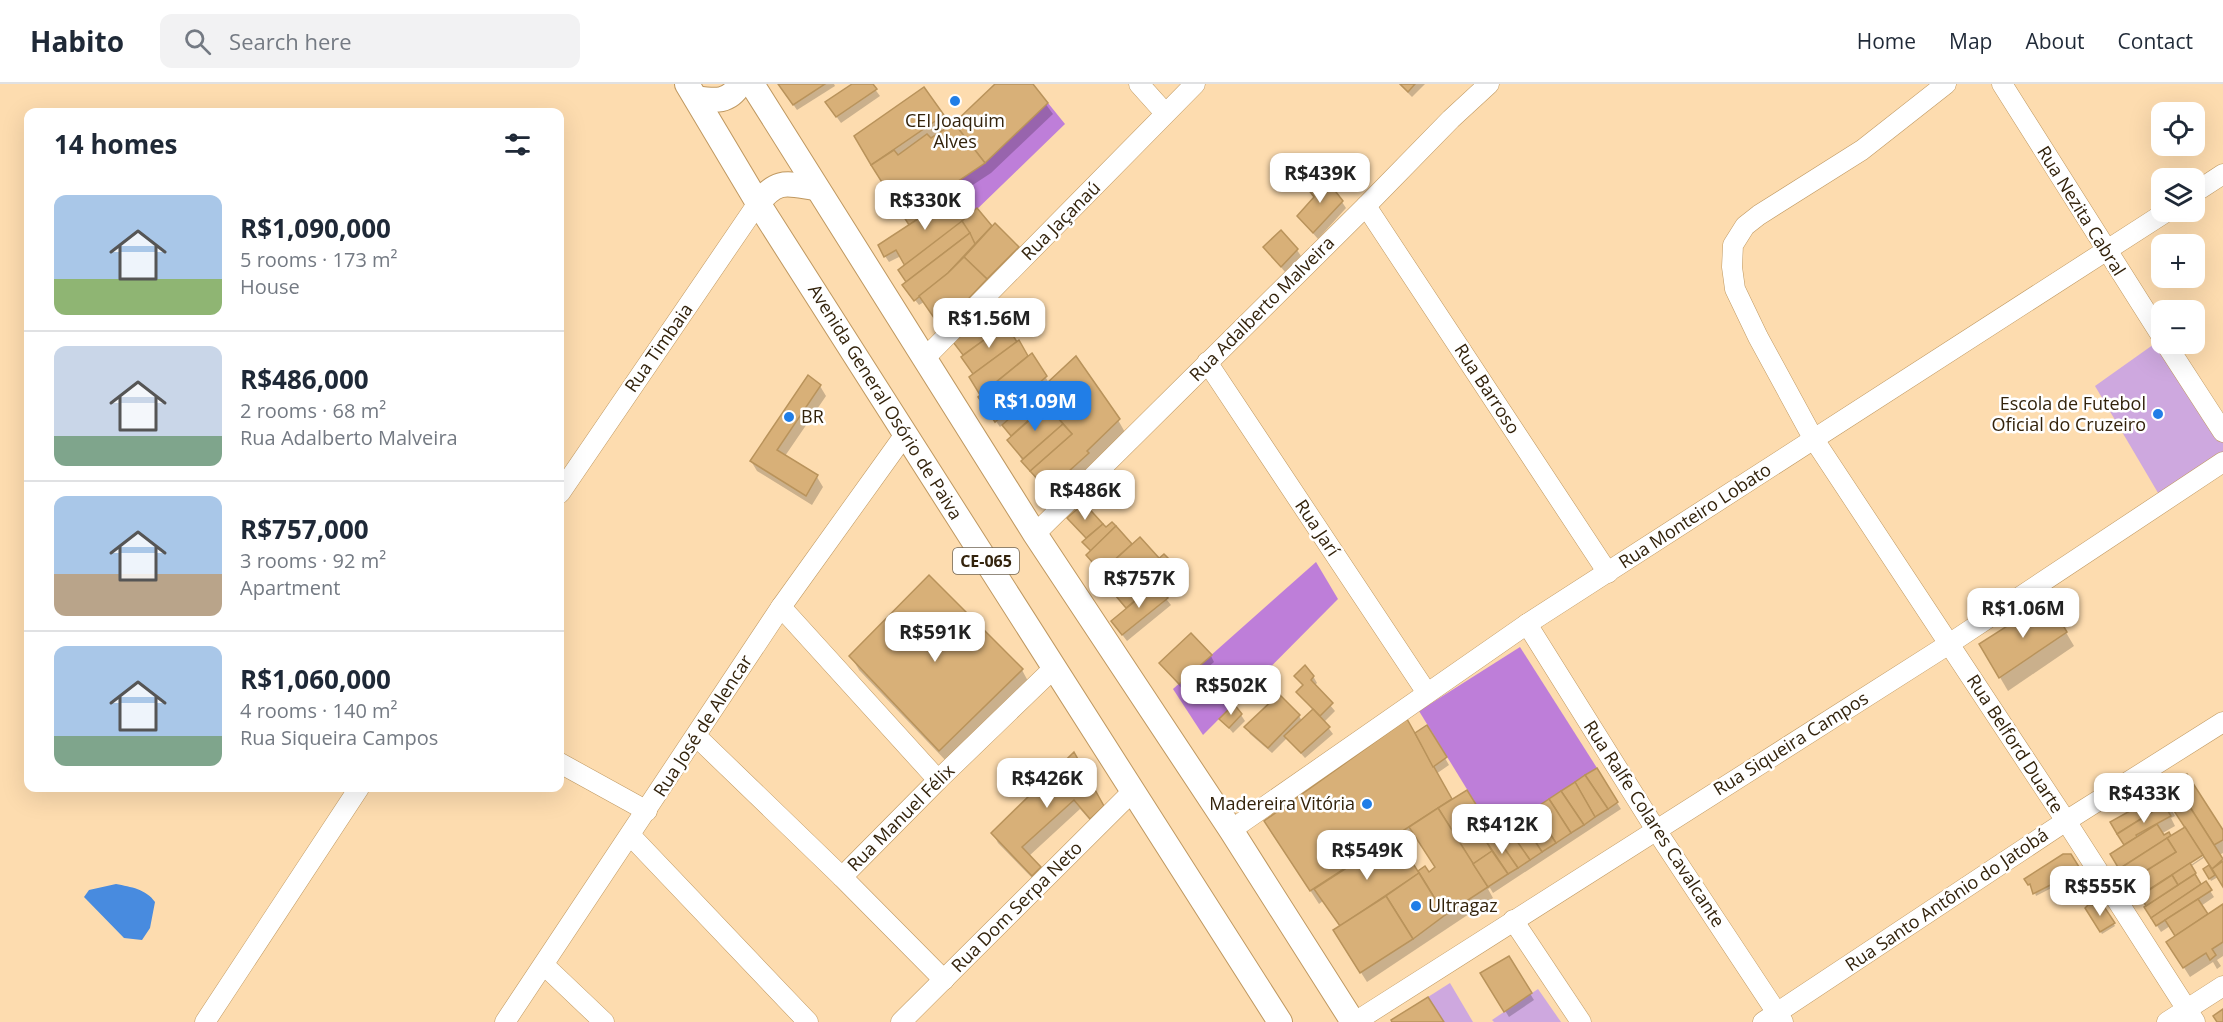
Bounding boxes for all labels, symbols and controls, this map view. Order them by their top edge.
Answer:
search box [160,14,580,68]
text: Habito [30,22,124,60]
icon: search [181,25,214,58]
text: Search here [229,26,352,56]
text: Home [1857,27,1916,55]
text: Map [1949,27,1992,55]
text: About [2025,27,2085,55]
text: Contact [2118,27,2193,55]
marker: CEI Joaquim Alves [948,94,962,108]
map controls [2151,102,2205,354]
button: locate [2151,102,2205,156]
place label: CEI Joaquim Alves [905,108,1005,153]
text: 14 homes [54,126,178,162]
icon: filters [501,128,534,161]
street label: Rua Nezita Cabral [2032,141,2131,280]
pin: R$439K [1271,153,1369,204]
text: R$439K [1284,159,1356,186]
button: layers [2151,168,2205,222]
street label: Rua Jaçanaú [1016,176,1105,265]
pin: R$330K [876,180,974,231]
text: R$330K [889,186,961,213]
text: R$1,090,000 [240,210,391,246]
icon: home [102,219,174,291]
street label: Rua Adalberto Malveira [1184,231,1339,386]
button: + [2151,234,2205,288]
text: 5 rooms · 173 m² [240,246,398,273]
text: House [240,273,300,300]
street label: Avenida General Osório de Paiva [803,279,969,524]
street label: Rua Timbaia [619,298,698,397]
pin: R$1.56M [934,298,1044,349]
button: − [2151,300,2205,354]
text: R$1.56M [947,304,1031,331]
street label: Rua Barroso [1450,339,1526,438]
text: R$486,000 [240,361,369,397]
icon: home [102,370,174,442]
pin: R$1.09M [980,381,1090,432]
text: R$1.09M [993,387,1077,414]
place label: Escola de Futebol Oficial do Cruzeiro [1991,391,2146,436]
text: 2 rooms · 68 m² [240,397,386,424]
place label: BR [801,404,824,428]
marker: Escola de Futebol Oficial do Cruzeiro [2151,407,2165,421]
marker: BR [782,410,796,424]
text: Rua Adalberto Malveira [240,424,458,451]
street label: Rua Monteiro Lobato [1614,457,1775,574]
pin: R$486K [1036,470,1134,521]
text: R$486K [1049,476,1121,503]
street label: Rua Jarí [1290,494,1346,561]
text: R$757,000 [240,511,369,547]
icon: home [102,520,174,592]
text: 3 rooms · 92 m² [240,547,386,574]
road number: CE-065 [953,548,1019,574]
pin: R$757K [1090,558,1188,609]
text: R$757K [1103,564,1175,591]
text: Apartment [240,574,340,601]
pin: R$1.06M [1968,588,2078,639]
text: R$1.06M [1981,594,2065,621]
pin: R$591K [886,612,984,663]
text: R$591K [899,618,971,645]
street label: Rua José de Alencar [647,649,757,801]
text: R$1,060,000 [240,661,391,697]
pin: R$502K [1182,665,1280,716]
street label: Rua Belford Duarte [1962,669,2070,818]
icon: home [102,670,174,742]
text: R$502K [1195,671,1267,698]
street label: Rua Siqueira Campos [1708,686,1872,801]
text: 4 rooms · 140 m² [240,697,398,724]
street label: Rua Ralfe Colares Cavalcante [1579,716,1731,931]
text: Rua Siqueira Campos [240,724,438,751]
street label: Rua Manuel Félix [841,758,960,876]
pin: R$426K [998,758,1096,809]
text: R$426K [1011,764,1083,791]
pin: R$433K [2095,773,2193,824]
text: R$433K [2108,779,2180,806]
place label: Madereira Vitória [1209,791,1355,815]
marker: Madereira Vitória [1360,797,1374,811]
pin: R$412K [1453,804,1551,855]
text: R$412K [1466,810,1538,837]
street label: Rua Santo Antônio do Jatobá [1840,822,2053,976]
pin: R$549K [1318,830,1416,881]
street label: Rua Dom Serpa Neto [946,836,1087,977]
text: R$549K [1331,836,1403,863]
pin: R$555K [2051,866,2149,917]
text: R$555K [2064,872,2136,899]
place label: Ultragaz [1428,893,1498,917]
marker: Ultragaz [1409,899,1423,913]

